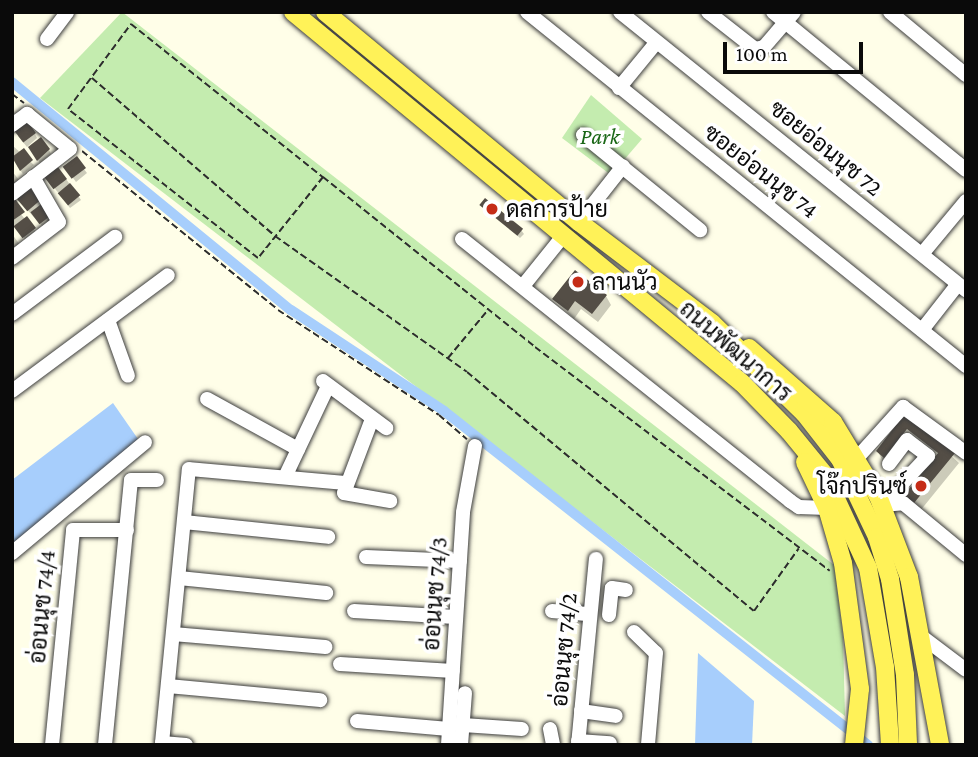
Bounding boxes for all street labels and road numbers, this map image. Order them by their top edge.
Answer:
street label: ซอยอ่อนนุช 72 [764,94,888,202]
street label: ซอยอ่อนนุช 74 [699,118,823,224]
street label: ถนนพัฒนาการ [674,295,798,407]
street label: อ่อนนุช 74/3 [417,536,453,652]
street label: อ่อนนุช 74/4 [23,549,61,665]
street label: อ่อนนุช 74/2 [545,592,583,708]

